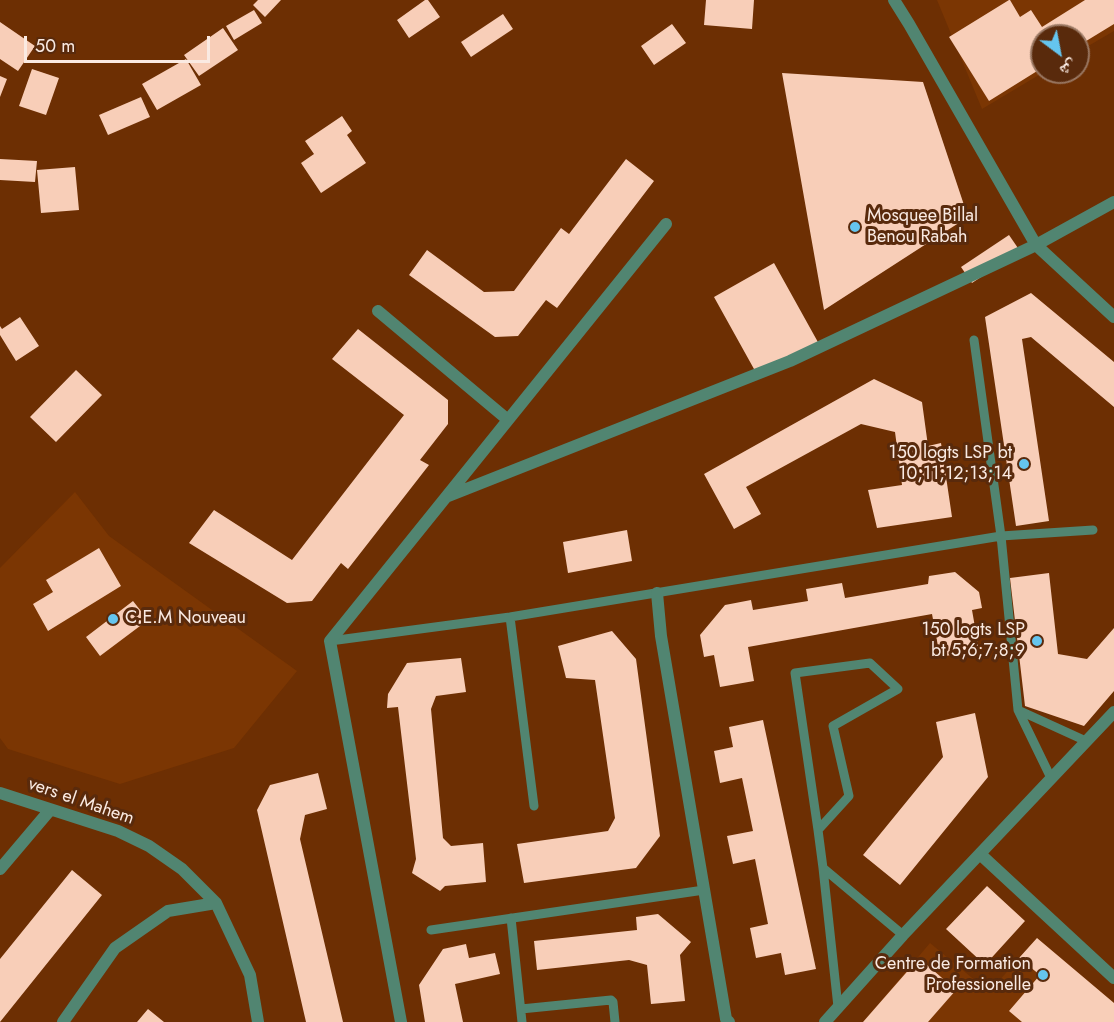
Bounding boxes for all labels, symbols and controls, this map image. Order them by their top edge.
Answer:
scale bar [27,24,213,62]
north arrow [1030,24,1090,84]
text: 50 m [35,33,75,59]
text: ش [1055,54,1082,82]
place label: Mosquee Billal Benou Rabah [867,206,978,248]
marker: Mosquee Billal Benou Rabah [848,220,862,234]
place label: 150 logts LSP bt 10;11;12;13;14 [889,443,1012,486]
marker: 150 logts LSP bt 10;11;12;13;14 [1017,457,1031,471]
place label: C.E.M Nouveau [125,608,246,630]
marker: C.E.M Nouveau [106,612,120,626]
place label: 150 logts LSP bt 5;6;7;8;9 [922,620,1025,662]
marker: 150 logts LSP bt 5;6;7;8;9 [1030,634,1044,648]
street label: vers el Mahem [25,774,137,830]
place label: Centre de Formation Professionelle [875,954,1031,996]
marker: Centre de Formation Professionelle [1036,968,1050,982]

